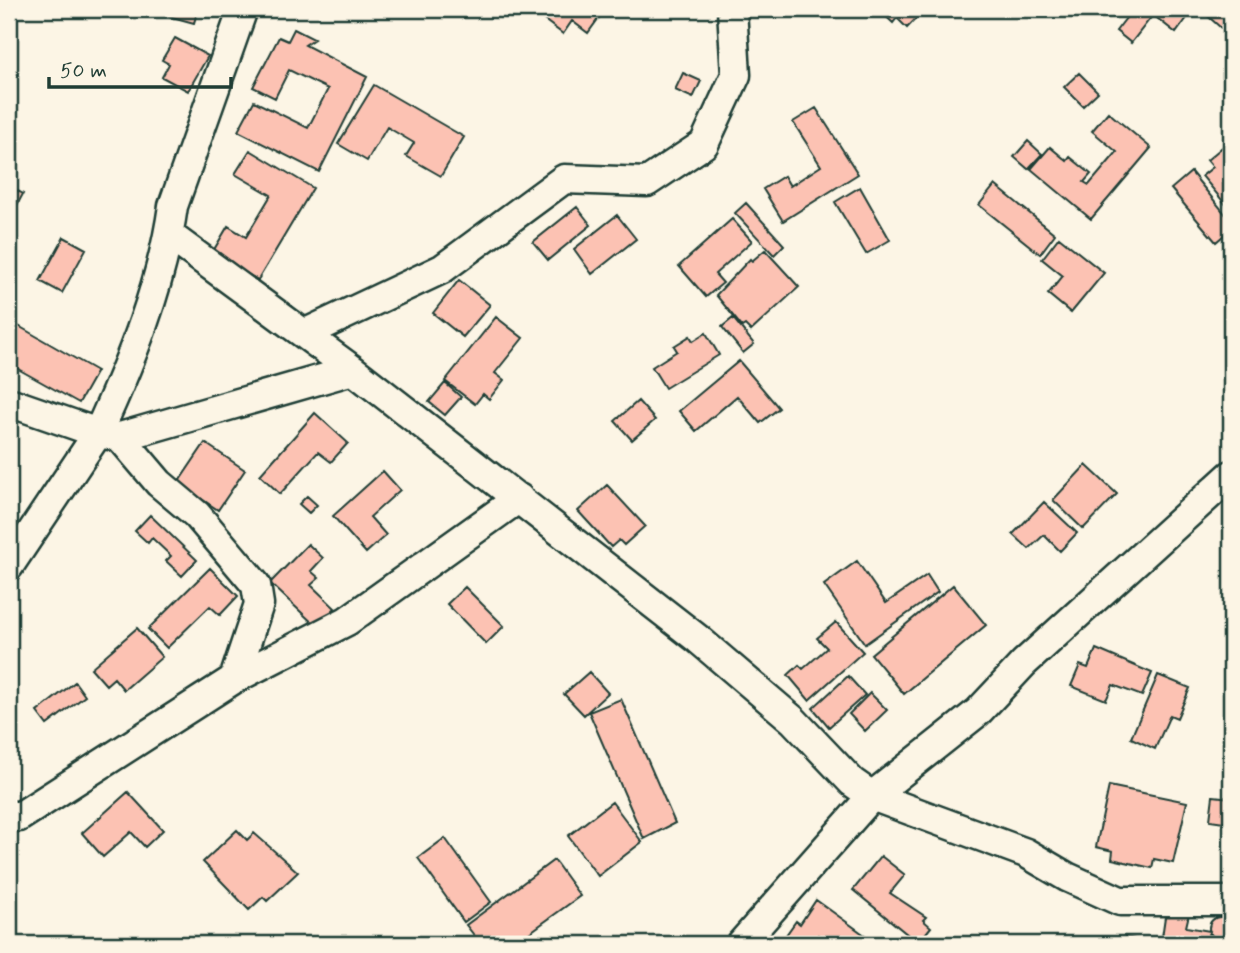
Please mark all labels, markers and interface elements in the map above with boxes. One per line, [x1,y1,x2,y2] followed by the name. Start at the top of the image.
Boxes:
[49,46,231,90] scale bar
[60,57,107,85] text: 50 m

